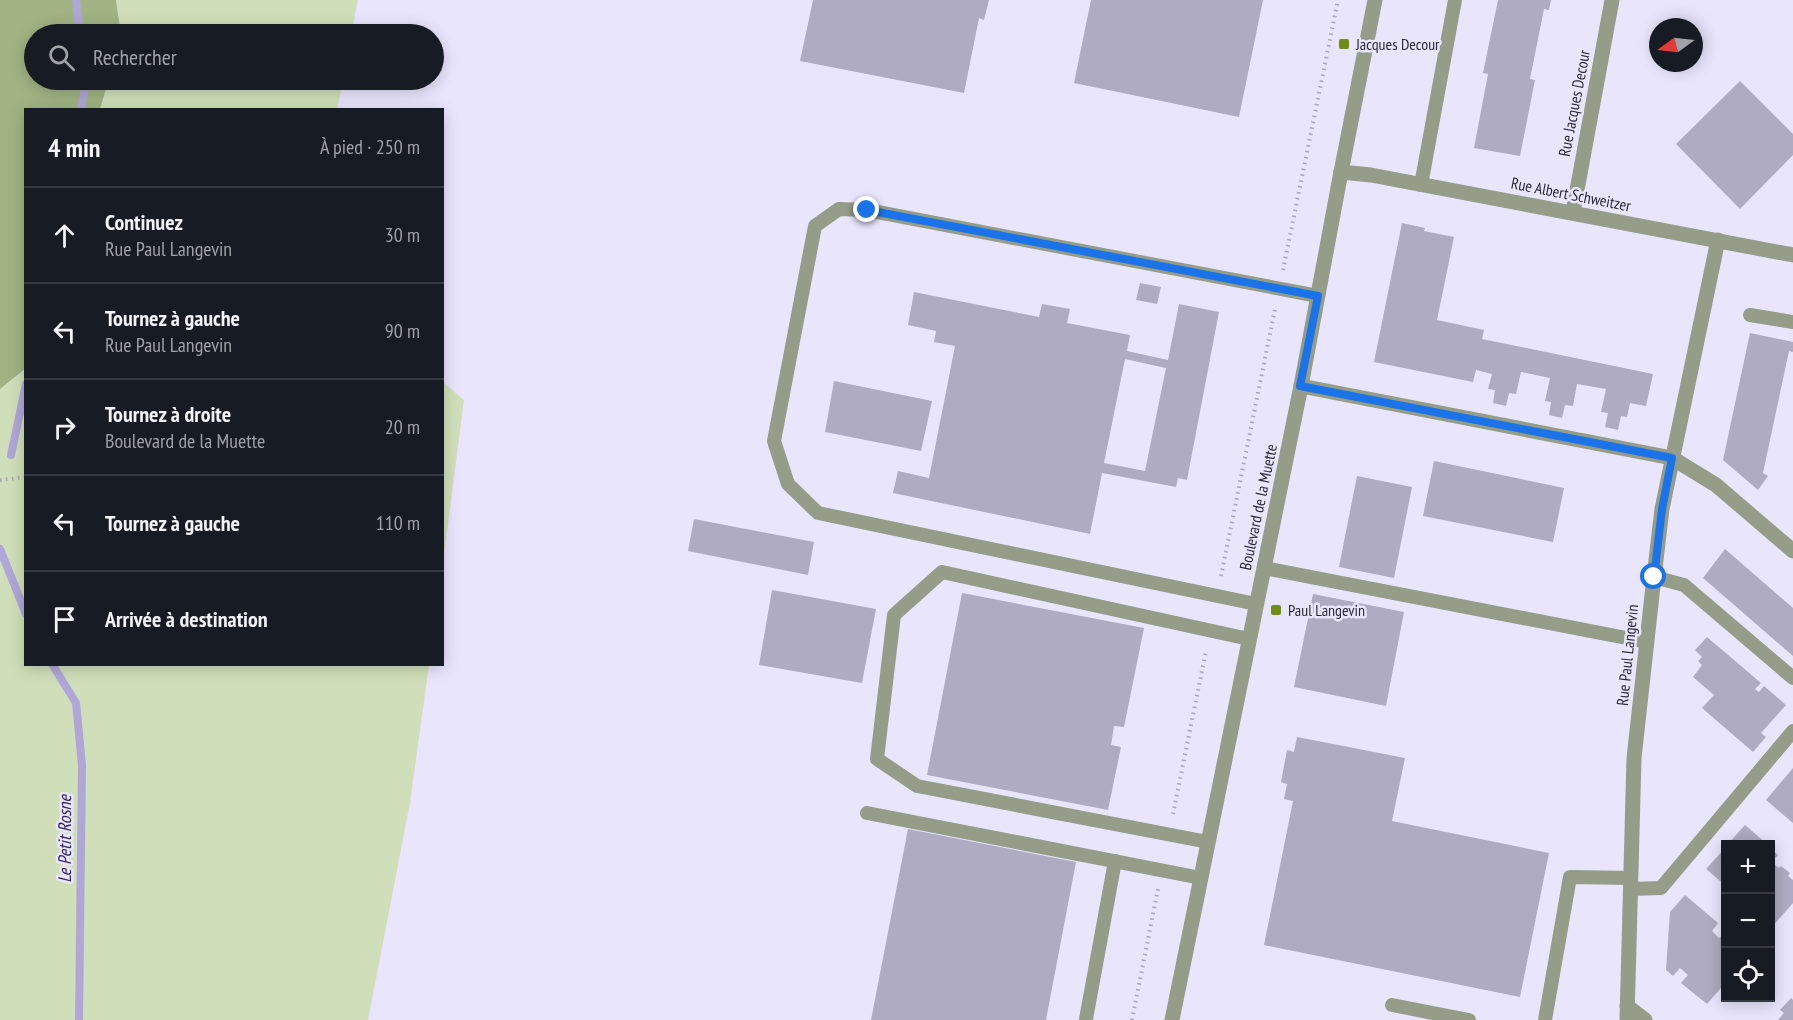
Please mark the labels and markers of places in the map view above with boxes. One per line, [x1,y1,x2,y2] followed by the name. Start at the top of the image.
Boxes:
[1355,34,1440,54] place label: Jacques Decour
[1337,37,1351,51] marker: Jacques Decour
[1288,600,1365,620] place label: Paul Langevin
[1269,603,1283,617] marker: Paul Langevin

